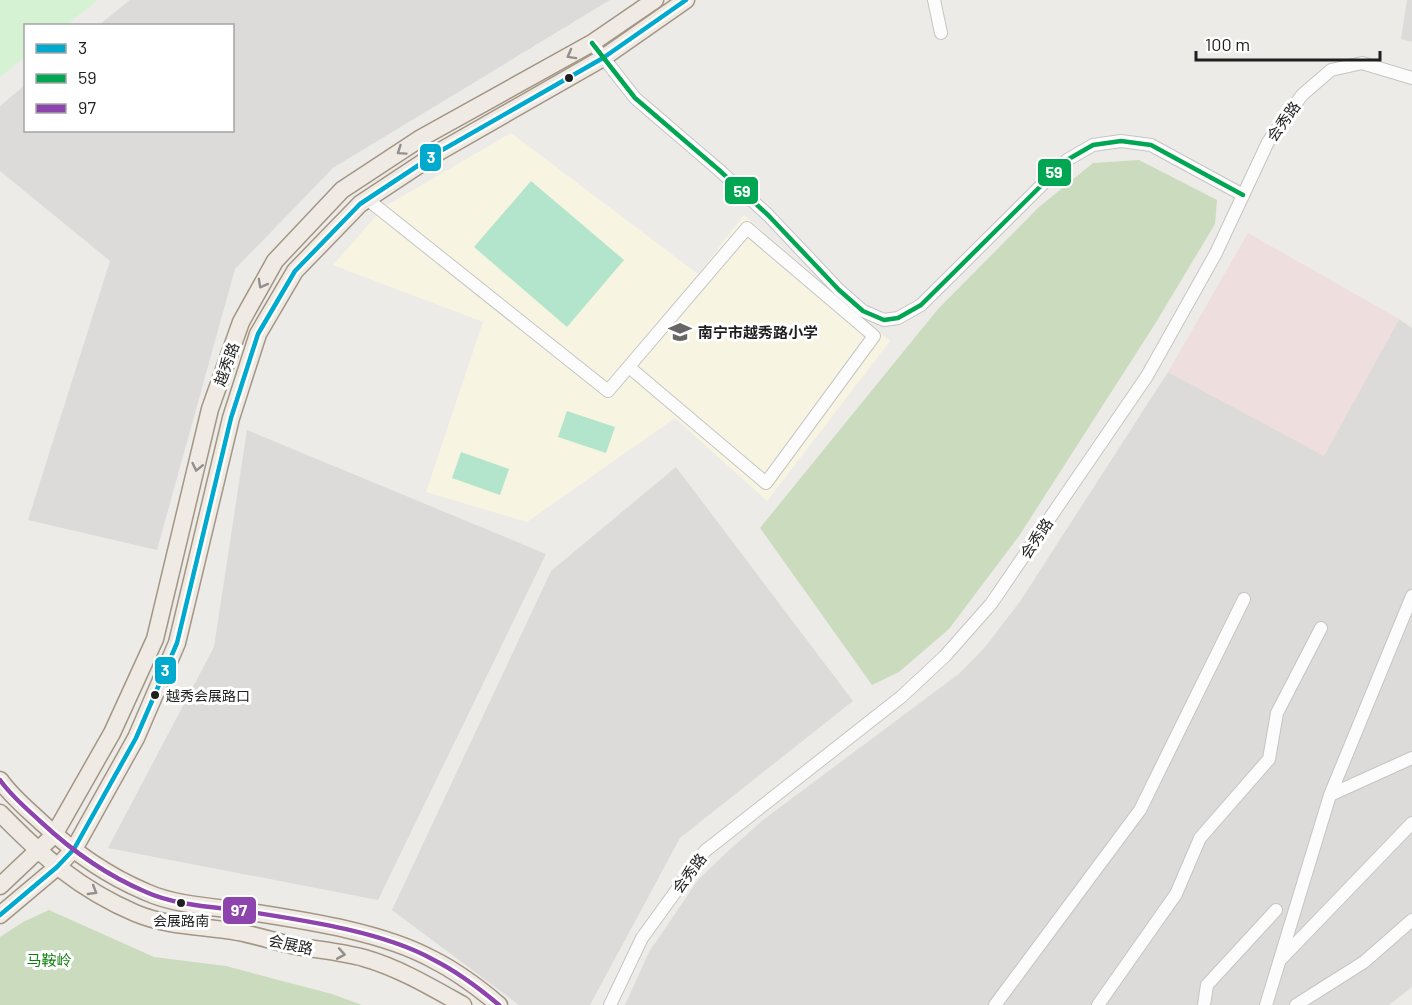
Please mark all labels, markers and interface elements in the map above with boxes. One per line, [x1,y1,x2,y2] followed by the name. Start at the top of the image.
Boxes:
[24,24,234,132] legend
[1196,24,1380,62] scale bar
[1205,33,1250,55] text: 100 m
[78,36,87,58] text: 3
[567,48,577,59] one-way arrow
[78,66,97,88] text: 59
[563,72,575,84] unlabelled marker
[78,96,96,118] text: 97
[1262,98,1304,144] street label: 会秀路
[419,143,442,172] line badge: 3
[397,144,408,155] one-way arrow
[427,147,435,166] text: 3
[1037,158,1072,187] line badge: 59
[1045,162,1063,181] text: 59
[724,176,759,205] line badge: 59
[733,181,751,200] text: 59
[258,278,269,288] one-way arrow
[667,319,693,345] school or university icon: 南宁市越秀路小学
[698,323,818,341] place label: 南宁市越秀路小学
[210,340,242,388] street label: 越秀路
[191,462,204,472] one-way arrow
[1016,514,1056,562] street label: 会秀路
[154,656,177,685] line badge: 3
[161,660,169,679] text: 3
[166,687,250,704] place label: 越秀会展路口
[149,689,161,701] marker: 越秀会展路口
[668,850,710,896] street label: 会秀路
[87,883,97,895] one-way arrow
[222,896,257,925] line badge: 97
[175,897,187,909] marker: 会展路南
[231,900,247,919] text: 97
[153,912,209,929] place label: 会展路南
[267,931,315,957] street label: 会展路
[335,947,345,960] one-way arrow
[26,951,72,969] park label: 马鞍岭

